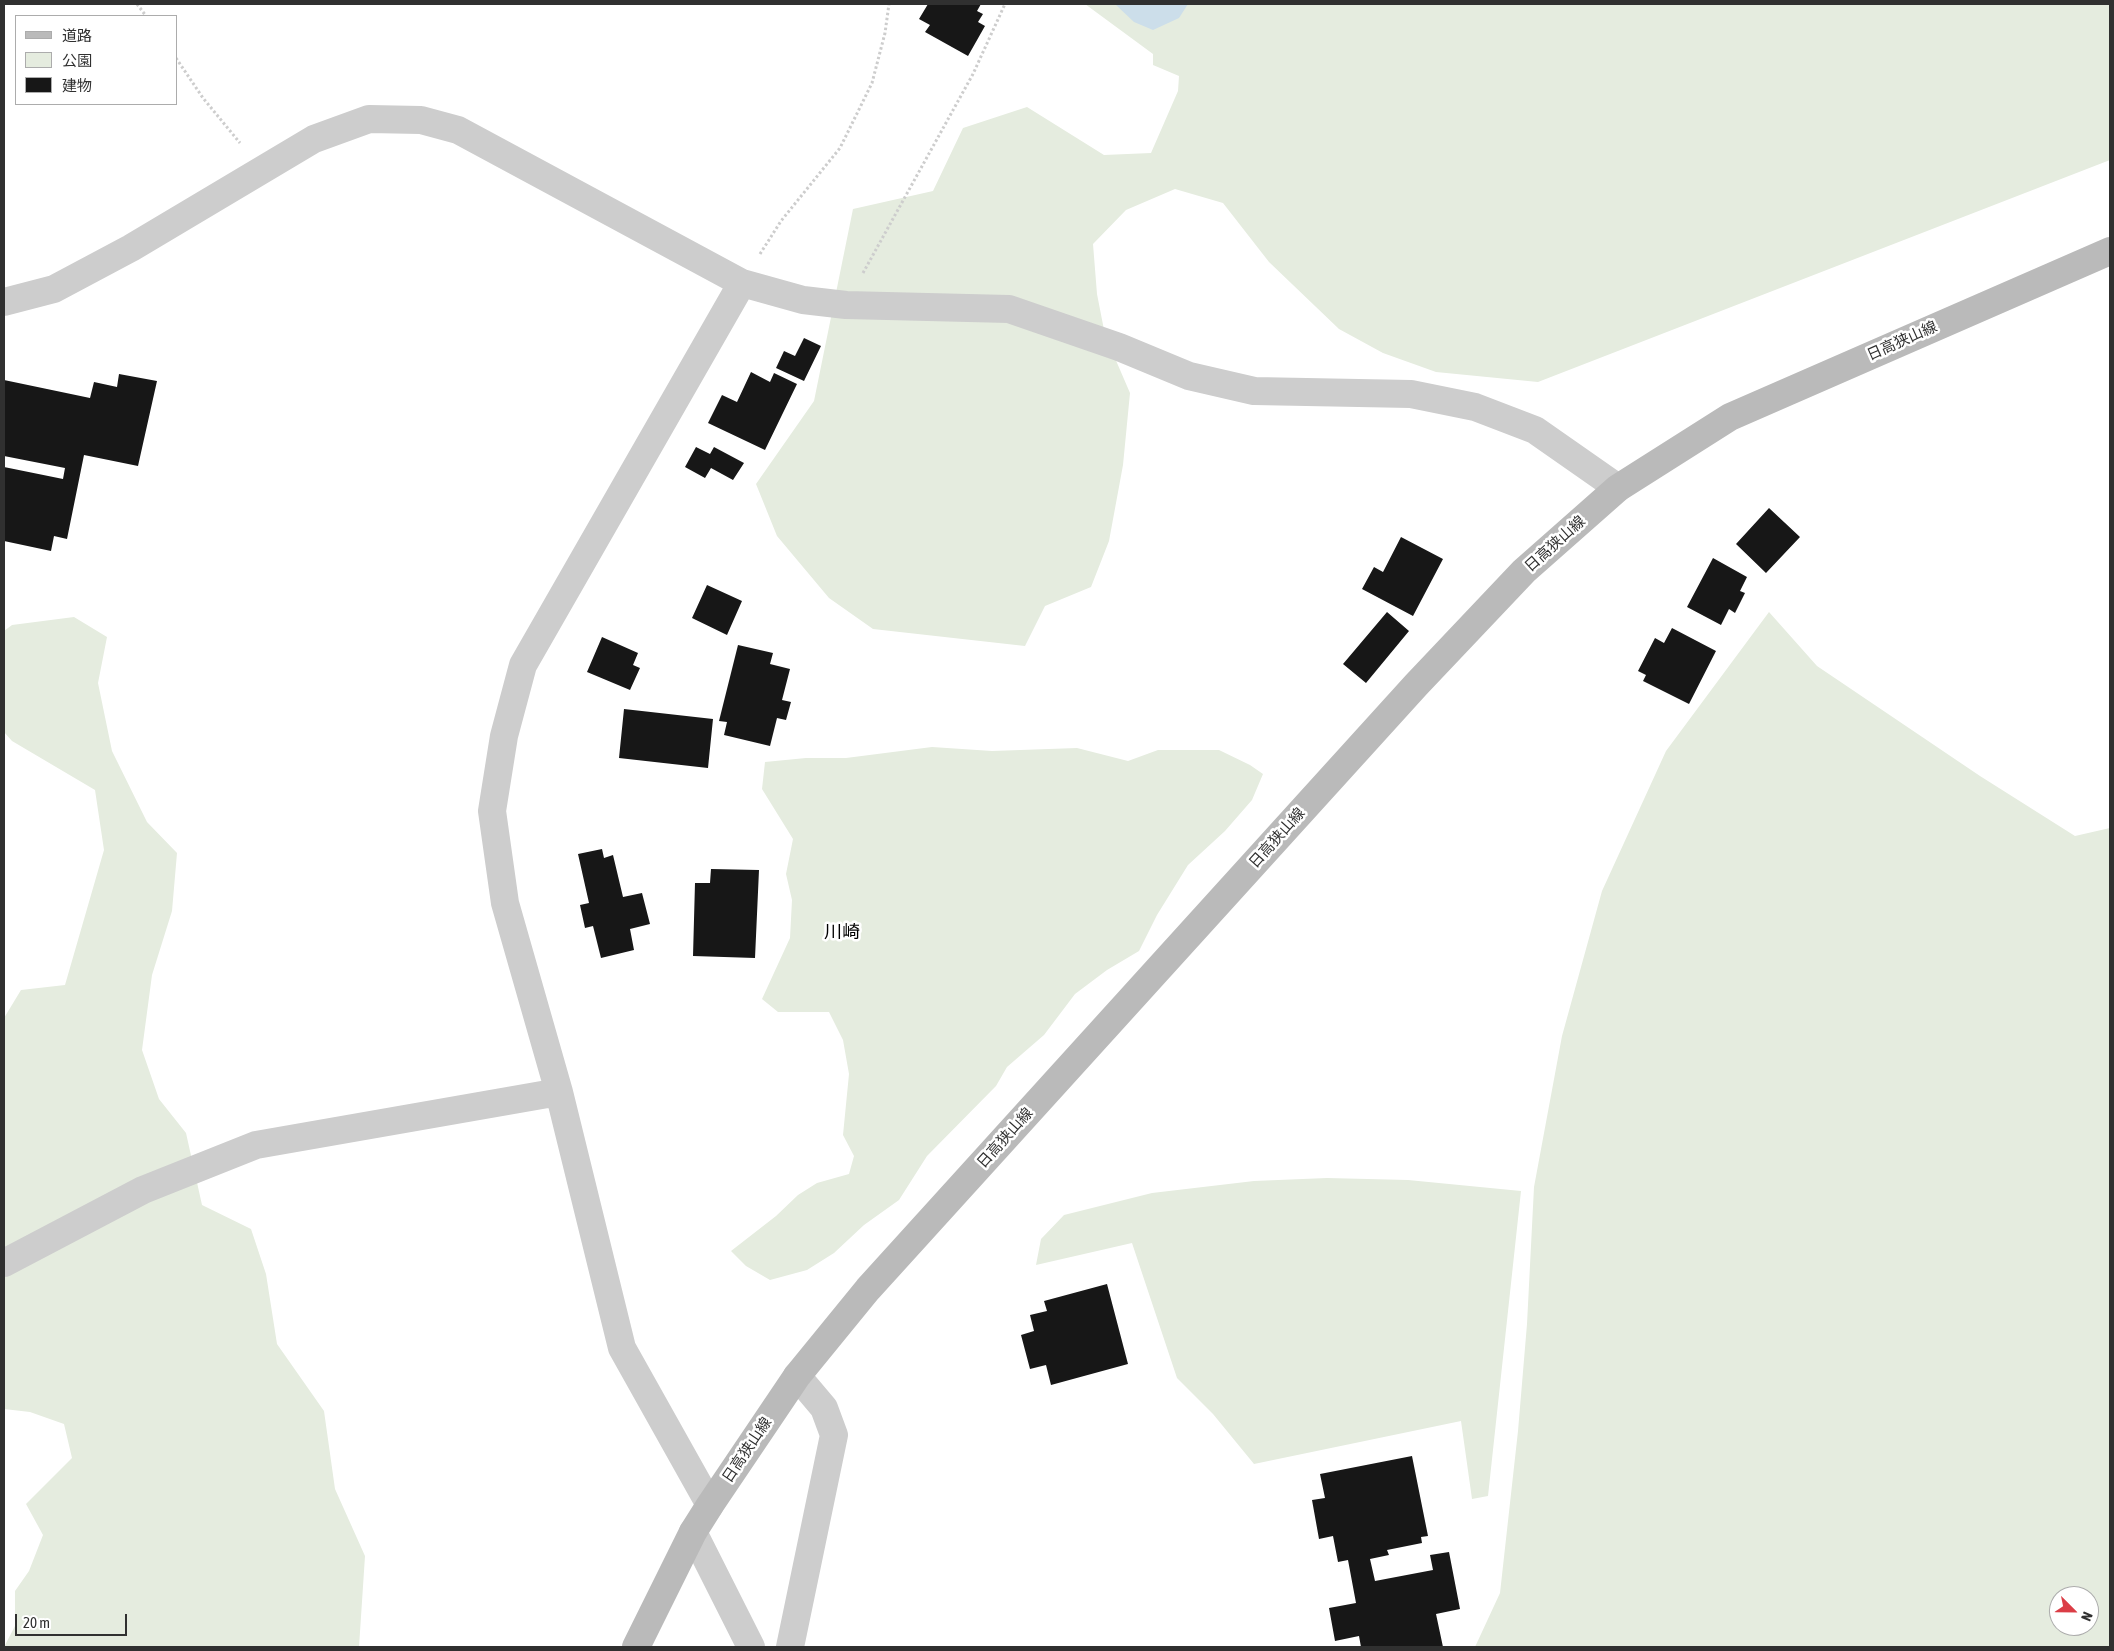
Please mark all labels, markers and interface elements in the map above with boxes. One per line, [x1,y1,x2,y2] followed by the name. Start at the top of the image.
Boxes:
[15,15,178,105] legend
[62,27,92,44] text: 道路
[62,52,92,69] text: 公園
[62,77,92,94] text: 建物
[1864,318,1940,364] street label: 日高狭山線
[1521,512,1589,576] street label: 日高狭山線
[1245,804,1309,872] street label: 日高狭山線
[824,921,860,943] district label: 川崎
[973,1104,1037,1172] street label: 日高狭山線
[719,1414,775,1486] street label: 日高狭山線
[2049,1586,2099,1636] north arrow
[18,1604,130,1636] scale bar
[2078,1610,2096,1623] text: N
[23,1614,50,1631] text: 20 m

